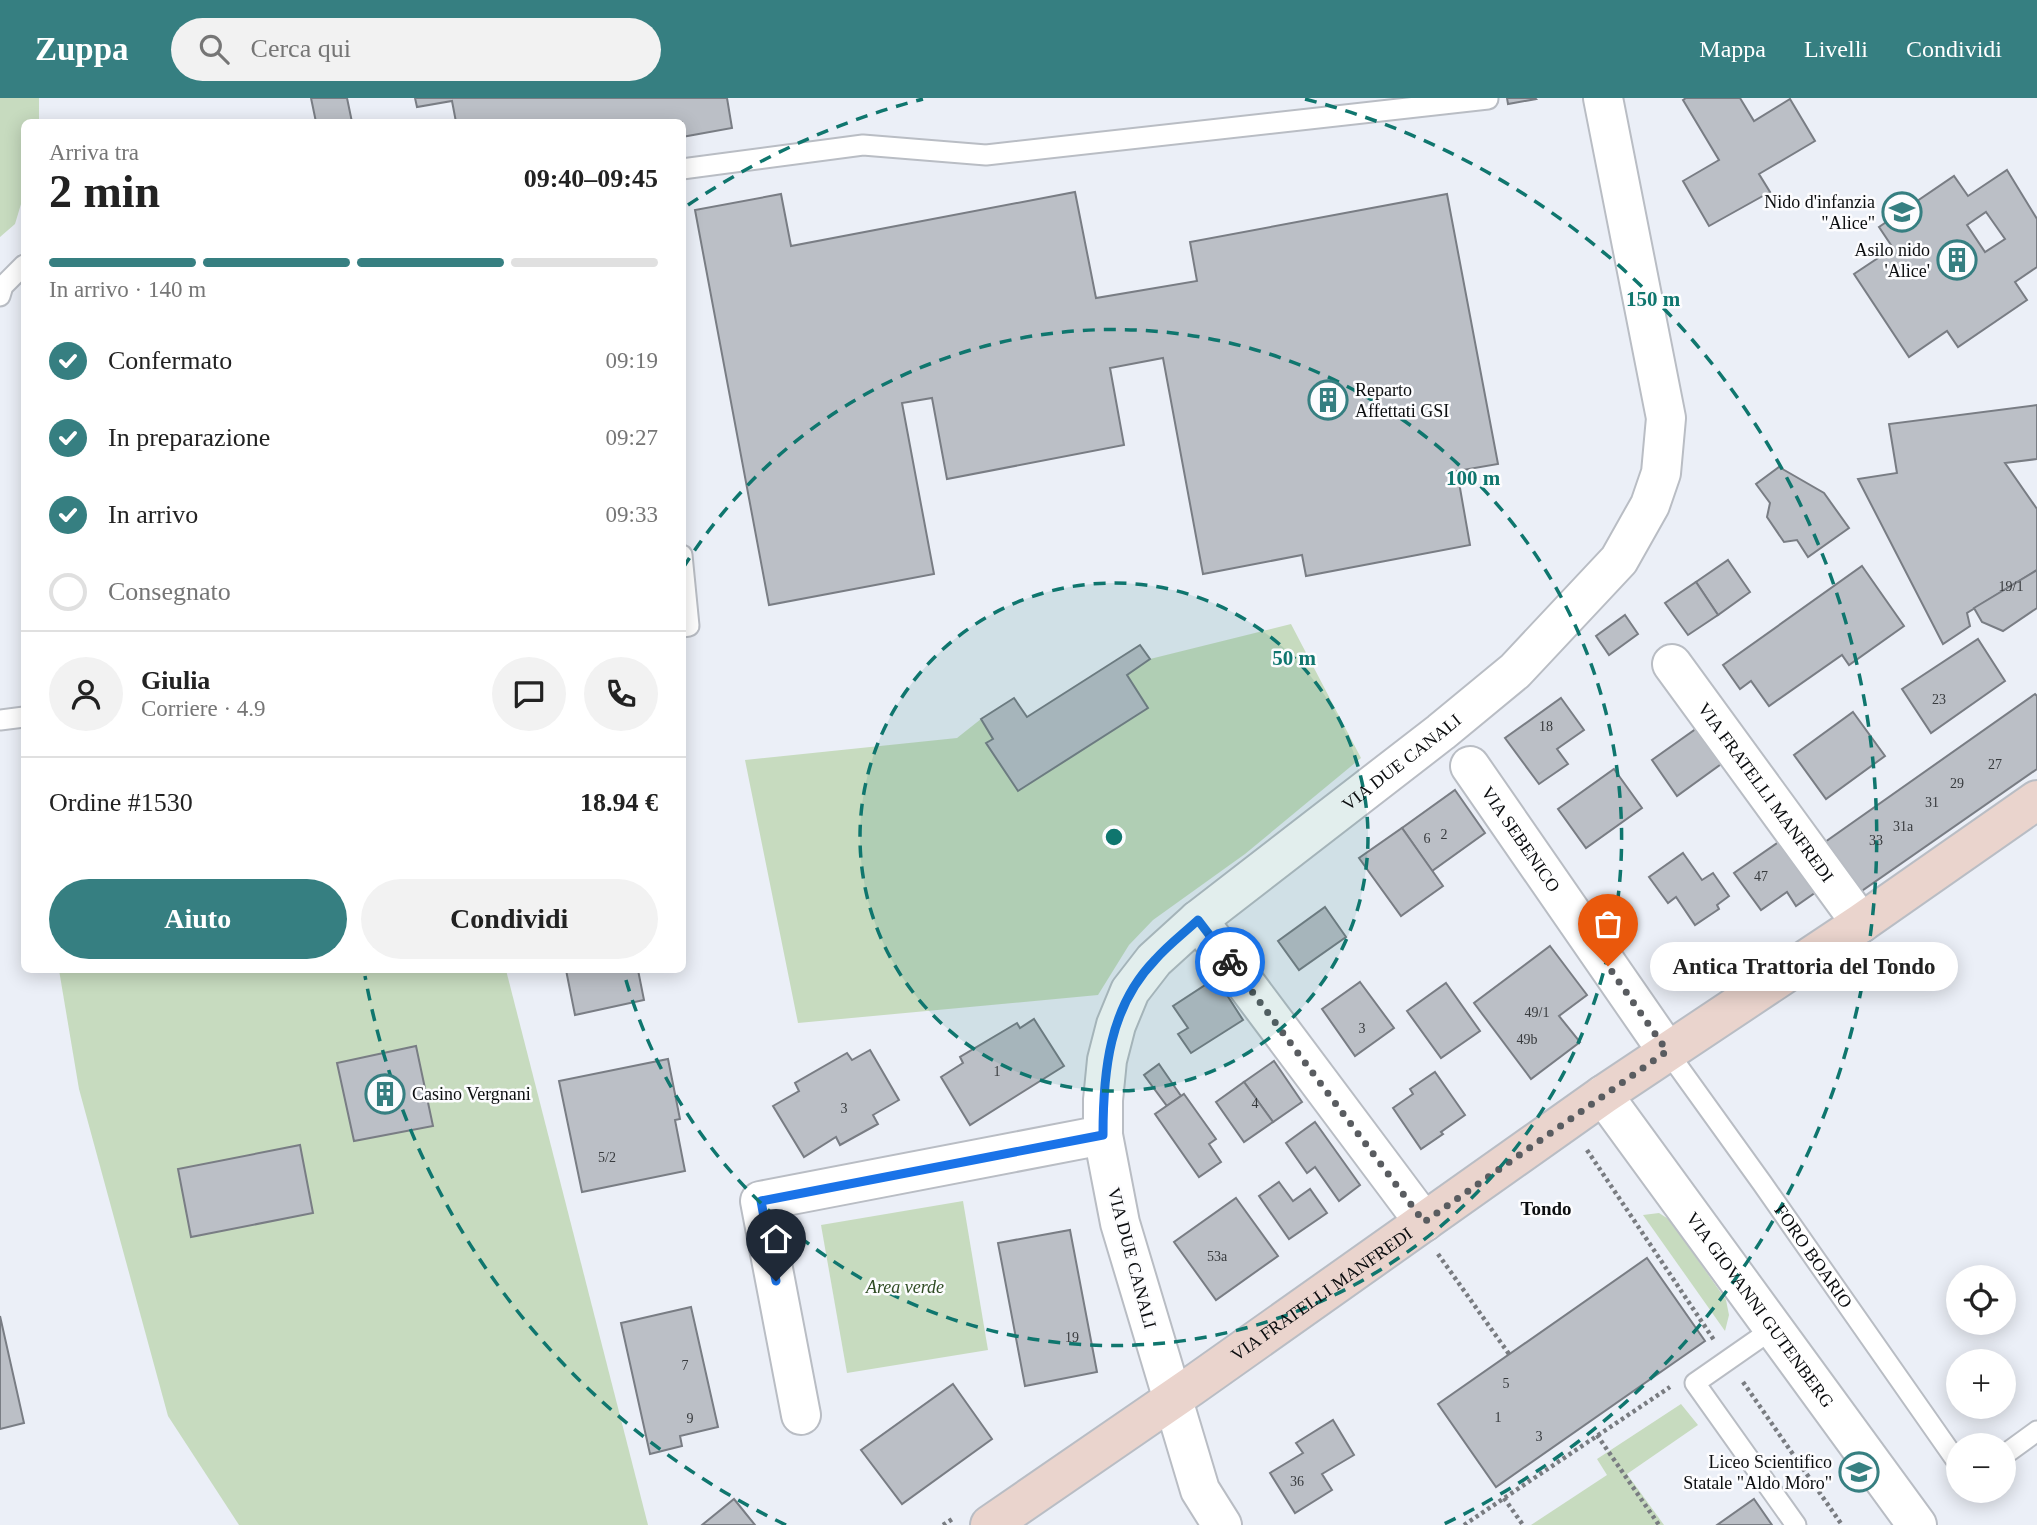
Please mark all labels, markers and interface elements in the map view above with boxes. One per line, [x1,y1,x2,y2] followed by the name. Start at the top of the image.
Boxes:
[171,18,661,81] search box
[195,30,233,68] icon: search
[35,31,129,67] text: Zuppa
[251,34,351,63] text: Cerca qui
[1699,36,1766,62] text: Mappa
[1804,36,1868,62] text: Livelli
[1906,36,2002,62] text: Condividi
[49,140,139,165] text: Arriva tra
[524,164,658,193] text: 09:40–09:45
[49,166,160,217] text: 2 min
[1881,191,1923,233] school or university icon: Nido d'infanzia "Alice"
[1764,192,1875,233] place label: Nido d'infanzia "Alice"
[1936,239,1978,281] building icon: Asilo nido 'Alice'
[1854,240,1930,281] place label: Asilo nido 'Alice'
[49,277,206,302] text: In arrivo · 140 m
[1626,287,1681,311] text: 150 m
[49,342,87,380] icon: check
[108,346,232,375] text: Confermato
[606,348,658,373] text: 09:19
[1307,379,1349,421] building icon: Reparto Affettati GSI
[1355,380,1449,421] place label: Reparto Affettati GSI
[49,419,87,457] icon: check
[108,423,270,452] text: In preparazione
[606,425,658,450] text: 09:27
[1446,466,1501,490] text: 100 m
[49,496,87,534] icon: check
[108,500,198,529] text: In arrivo
[606,502,658,527] text: 09:33
[108,577,231,606] text: Consegnato
[1999,579,2023,594] house number: 19/1
[1272,646,1316,670] text: 50 m
[49,657,123,731] button: person
[492,657,566,731] button: chat
[584,657,658,731] button: phone
[141,666,210,695] text: Giulia
[1932,692,1946,707] house number: 23
[141,696,266,721] text: Corriere · 4.9
[1694,699,1838,886] street label: VIA FRATELLI MANFREDI
[1338,710,1465,815] street label: VIA DUE CANALI
[1539,719,1553,734] house number: 18
[1988,757,2002,772] house number: 27
[1950,776,1964,791] house number: 29
[1477,783,1564,896] street label: VIA SEBENICO
[49,788,193,817] text: Ordine #1530
[580,788,658,817] text: 18.94 €
[1925,795,1939,810] house number: 31
[1893,819,1914,834] house number: 31a
[1102,825,1126,849] centre of rings
[1441,827,1448,842] house number: 2
[1424,831,1431,846] house number: 6
[1869,833,1883,848] house number: 33
[1754,869,1768,884] house number: 47
[49,879,347,959] button: Aiuto
[361,879,658,959] button: Condividi
[1578,894,1638,966] pin
[1589,905,1627,943] icon: bag
[1195,927,1265,997] courier
[1650,942,1958,990] callout: Antica Trattoria del Tondo
[1211,943,1249,981] icon: bike
[1672,954,1936,979] text: Antica Trattoria del Tondo
[1525,1005,1549,1020] house number: 49/1
[1359,1021,1366,1036] house number: 3
[1517,1032,1538,1047] house number: 49b
[994,1064,1001,1079] house number: 1
[364,1073,406,1115] building icon: Casino Vergnani
[412,1084,531,1104] place label: Casino Vergnani
[1252,1096,1259,1111] house number: 4
[841,1101,848,1116] house number: 3
[598,1150,616,1165] house number: 5/2
[1104,1185,1160,1331] street label: VIA DUE CANALI
[1520,1198,1572,1219] district label: Tondo
[1770,1201,1856,1312] street label: FORO BOARIO
[1682,1208,1838,1411] street label: VIA GIOVANNI GUTENBERG
[746,1209,806,1281] pin
[757,1220,795,1258] icon: home
[1227,1223,1416,1365] street label: VIA FRATELLI MANFREDI
[1207,1249,1228,1264] house number: 53a
[1946,1265,2016,1503] map controls
[1946,1265,2016,1335] button: locate
[865,1277,944,1297] park label: Area verde
[1065,1330,1079,1345] house number: 19
[1946,1349,2016,1419] button: +
[682,1358,689,1373] house number: 7
[1503,1376,1510,1391] house number: 5
[1495,1410,1502,1425] house number: 1
[687,1411,694,1426] house number: 9
[1536,1429,1543,1444] house number: 3
[1946,1433,2016,1503] button: −
[1838,1451,1880,1493] school or university icon: Liceo Scientifico Statale "Aldo Moro"
[1683,1452,1832,1493] place label: Liceo Scientifico Statale "Aldo Moro"
[1290,1474,1304,1489] house number: 36

